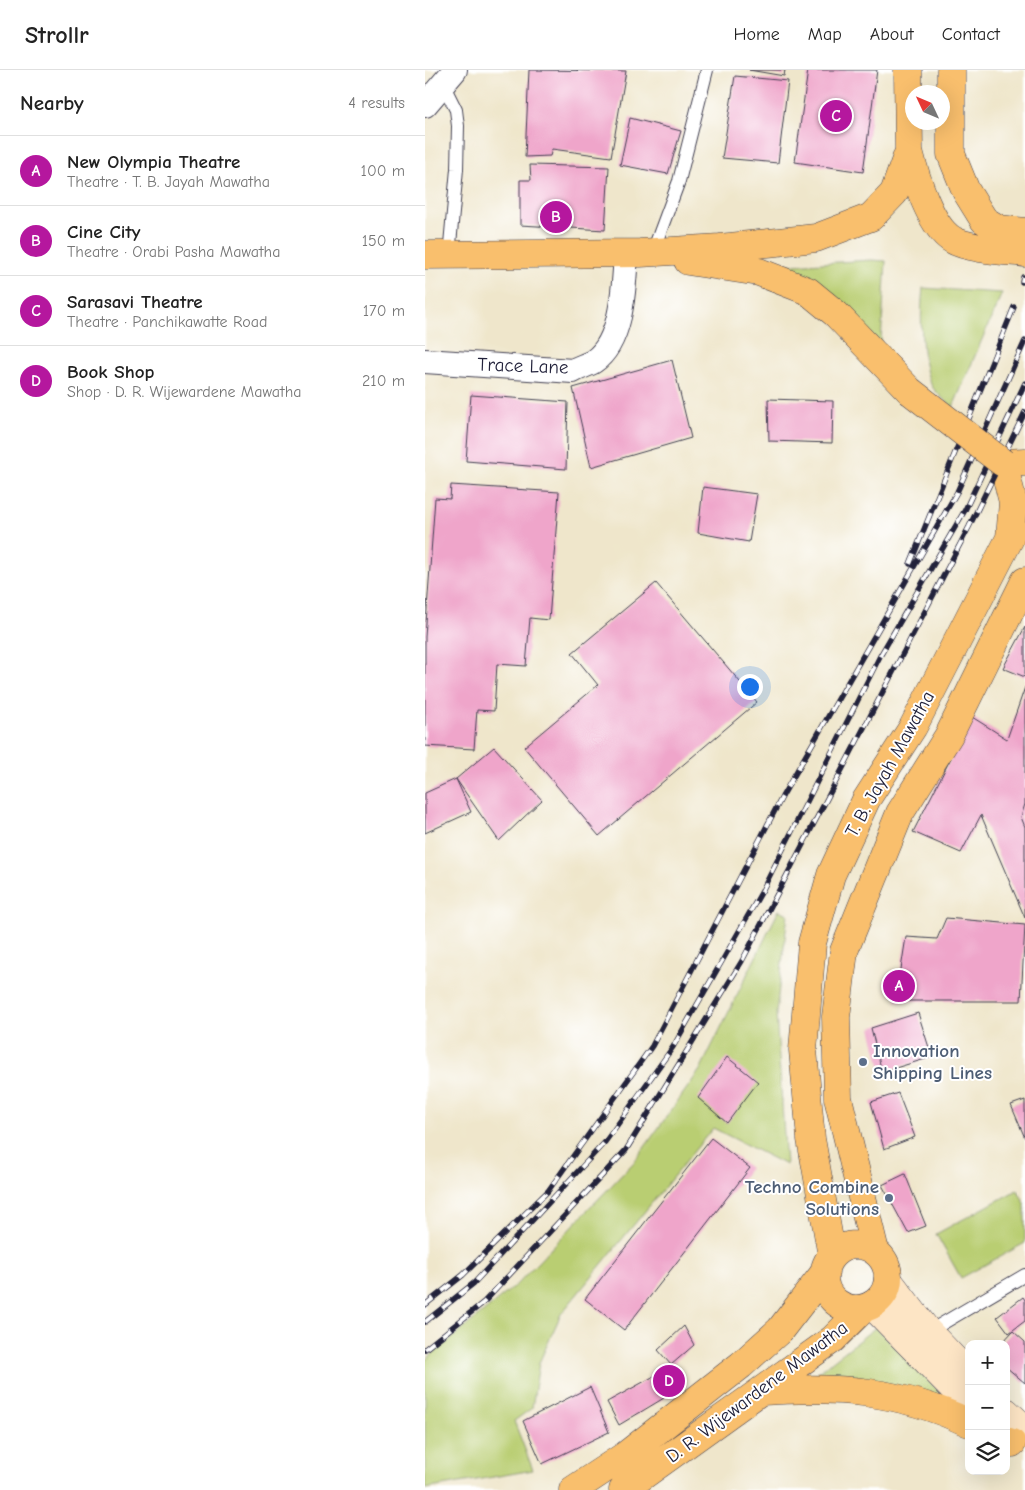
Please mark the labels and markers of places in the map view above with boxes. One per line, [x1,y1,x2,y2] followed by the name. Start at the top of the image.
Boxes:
[820,97,852,135] pin: C
[540,198,572,236] pin: B
[883,967,915,1005] pin: A
[873,1040,992,1084] place label: Innovation Shipping Lines
[857,1056,869,1068] marker: Innovation Shipping Lines
[745,1176,879,1220] place label: Techno Combine Solutions
[883,1192,895,1204] marker: Techno Combine Solutions
[653,1362,685,1400] pin: D

